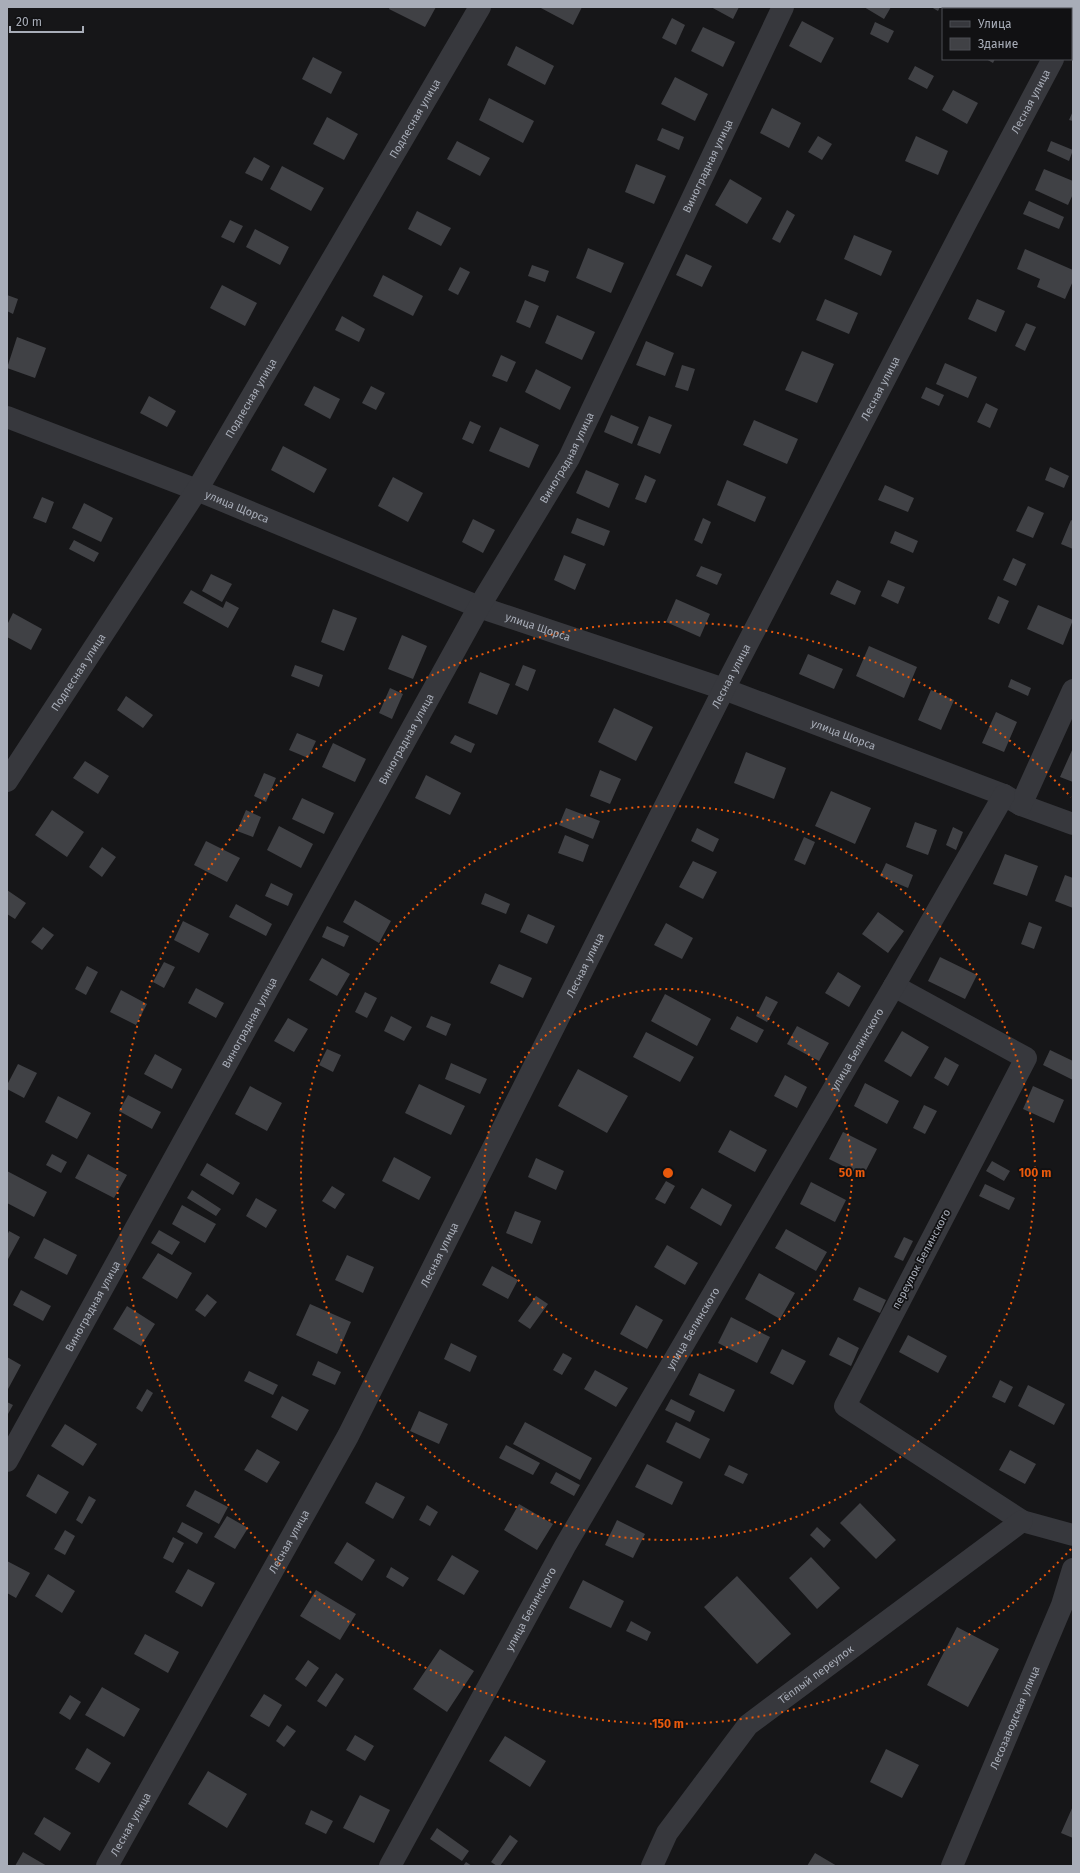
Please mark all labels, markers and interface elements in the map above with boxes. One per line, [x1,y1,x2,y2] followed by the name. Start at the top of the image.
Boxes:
[10,8,83,34] scale bar
[942,8,1072,60] legend
[16,15,42,29] text: 20 m
[978,17,1012,31] text: Улица
[978,37,1018,51] text: Здание
[1009,67,1053,136] street label: Лесная улица
[387,77,443,161] street label: Подлесная улица
[680,117,736,215] street label: Виноградная улица
[859,354,903,423] street label: Лесная улица
[223,356,280,440] street label: Подлесная улица
[537,410,597,506] street label: Виноградная улица
[203,488,271,526] street label: улица Щорса
[504,610,572,644] street label: улица Щорса
[49,631,108,714] street label: Подлесная улица
[709,642,753,711] street label: Лесная улица
[376,692,437,787] street label: Виноградная улица
[809,717,877,753] street label: улица Щорса
[564,931,607,1000] street label: Лесная улица
[219,975,280,1070] street label: Виноградная улица
[828,1006,887,1093] street label: улица Белинского
[661,1166,675,1180] centre of rings
[839,1166,865,1180] text: 50 m
[1019,1166,1051,1180] text: 100 m
[890,1207,953,1312] street label: переулок Белинского
[418,1220,461,1289] street label: Лесная улица
[63,1259,123,1354] street label: Виноградная улица
[664,1285,723,1372] street label: улица Белинского
[266,1508,312,1576] street label: Лесная улица
[503,1565,559,1653] street label: улица Белинского
[776,1642,857,1707] street label: Тёплый переулок
[987,1664,1043,1771] street label: Лесозаводская улица
[652,1717,684,1731] text: 150 m
[108,1790,154,1858] street label: Лесная улица

